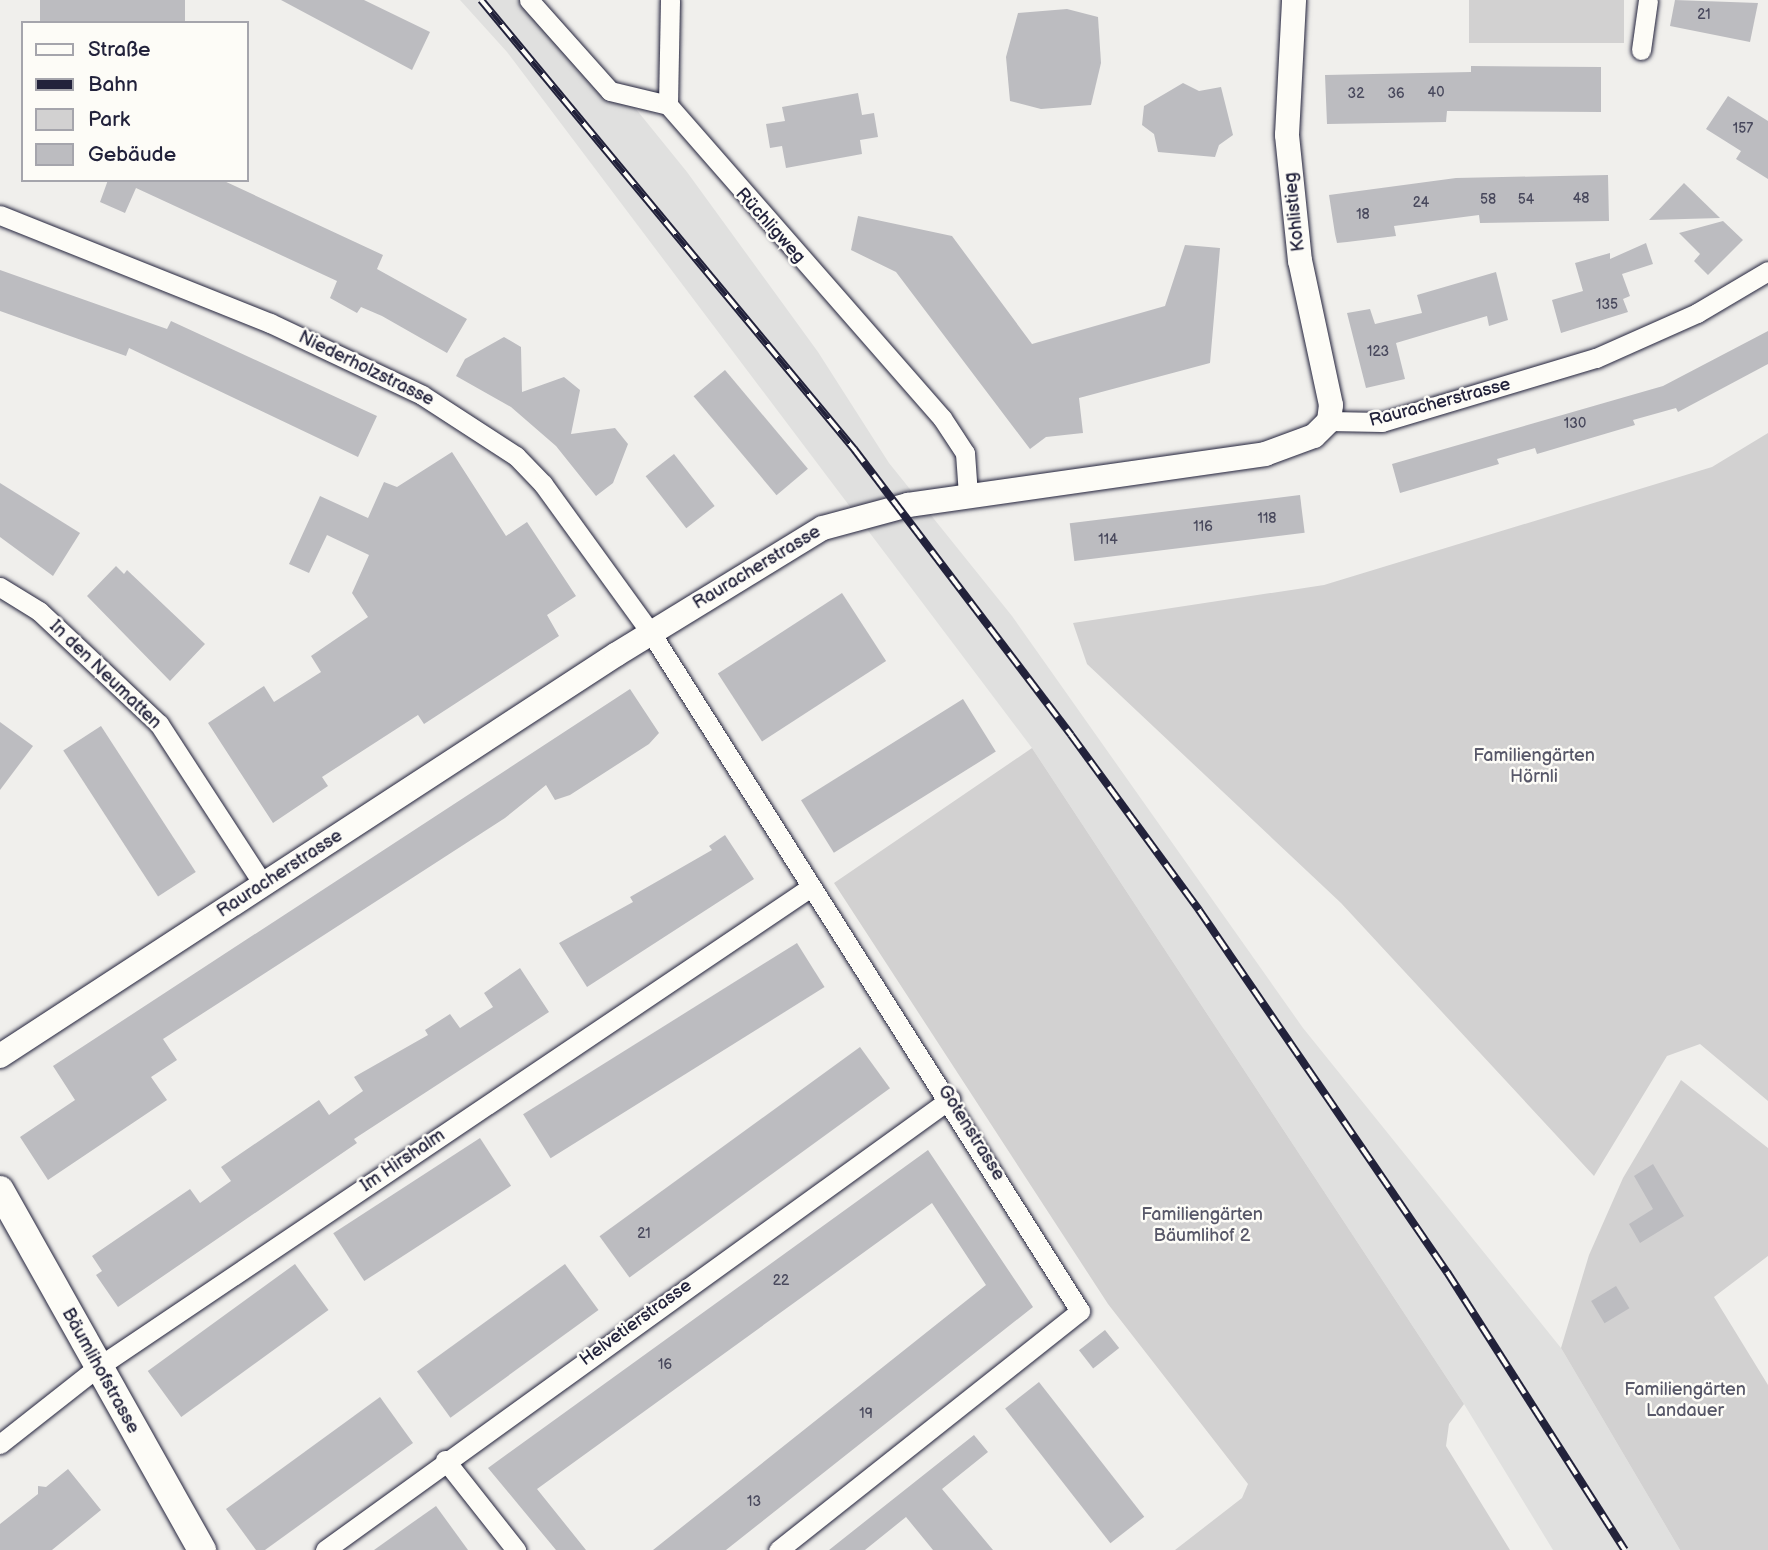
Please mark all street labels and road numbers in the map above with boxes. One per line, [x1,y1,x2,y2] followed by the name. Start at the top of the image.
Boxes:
[1280,171,1310,253] street label: Kohlistieg
[730,184,810,268] street label: Rüchligweg
[295,327,437,411] street label: Niederholzstrasse
[1367,374,1513,432] street label: Rauracherstrasse
[689,521,825,615] street label: Rauracherstrasse
[45,616,165,734] street label: In den Neumatten
[213,825,347,923] street label: Rauracherstrasse
[933,1081,1009,1185] street label: Gotenstrasse
[357,1125,449,1197] street label: Im Hirshalm
[576,1275,696,1371] street label: Helvetierstrasse
[57,1304,143,1438] street label: Bäumlihofstrasse

